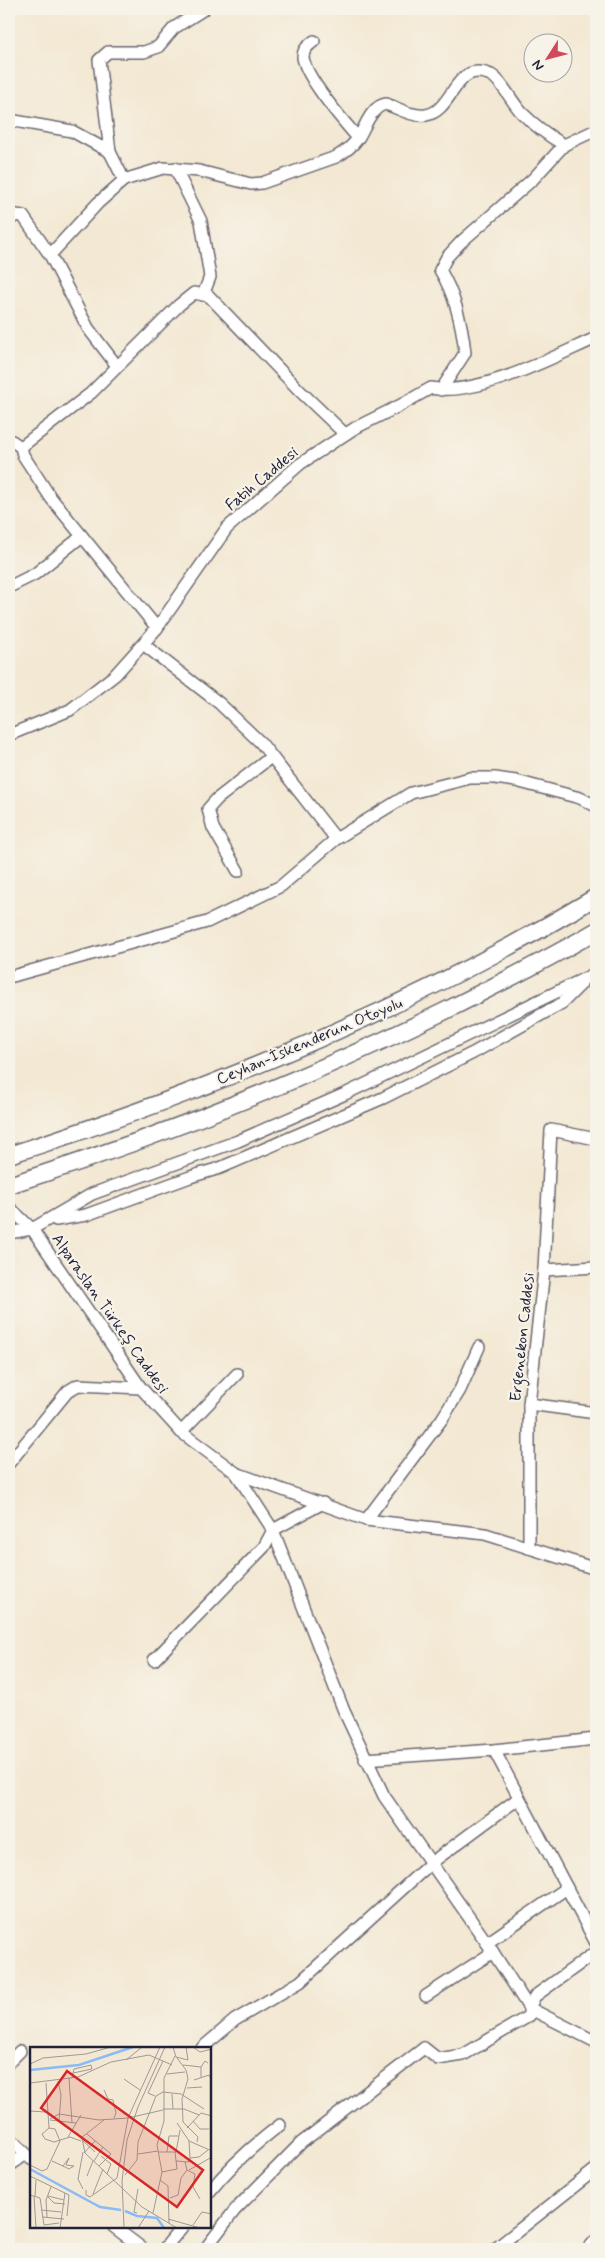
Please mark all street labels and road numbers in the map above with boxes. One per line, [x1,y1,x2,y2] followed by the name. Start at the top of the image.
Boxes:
[221,442,303,516] street label: Fatih Caddesi
[213,993,406,1090] street label: Ceyhan-İskenderun Otoyolu
[46,1230,173,1398] street label: Alparaslan Türkeş Caddesi
[505,1271,541,1403] street label: Ergenekon Caddesi

